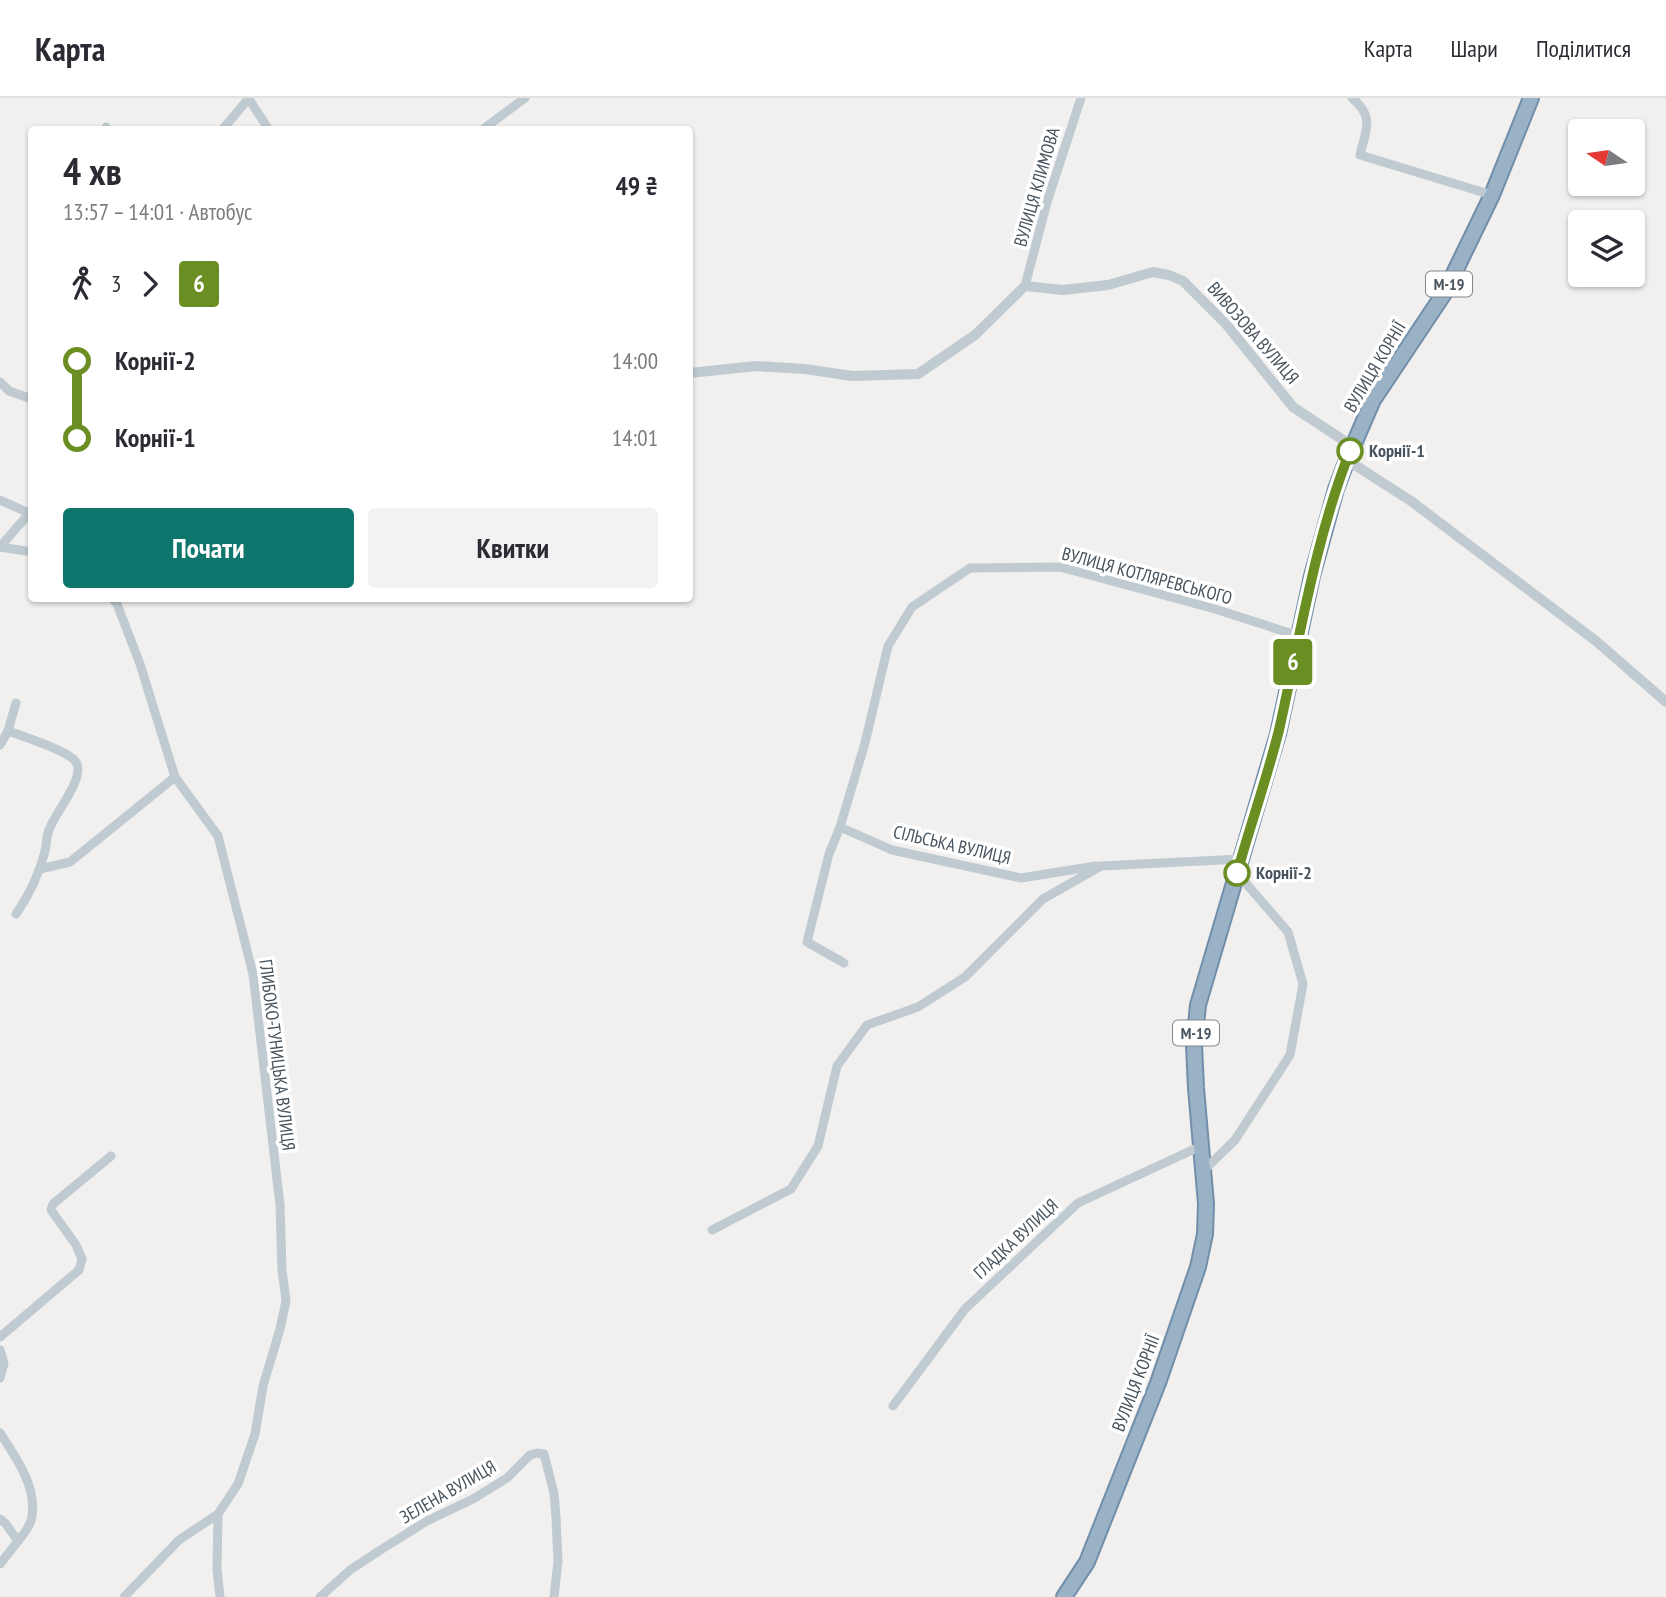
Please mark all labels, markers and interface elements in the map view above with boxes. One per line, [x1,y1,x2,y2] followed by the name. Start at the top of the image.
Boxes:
[35,27,105,70] text: Карта
[1364,33,1413,64] text: Карта
[1451,33,1498,64] text: Шари
[1536,33,1631,64] text: Поділитися
[1568,119,1645,196] north arrow
[1568,119,1645,287] map controls
[1008,124,1065,249] street label: ВУЛИЦЯ КЛИМОВА
[63,146,122,195] text: 4 хв
[615,169,658,202] text: 49 ₴
[63,197,252,226] text: 13:57 – 14:01 · Автобус
[1568,210,1645,287] button: layers
[63,265,101,303] icon: walk
[131,265,169,303] icon: forward
[193,268,205,299] text: 6
[111,269,121,298] text: 3
[1426,272,1472,296] road number: М-19
[1203,277,1304,389] street label: ВИВОЗОВА ВУЛИЦЯ
[1338,317,1411,416] street label: ВУЛИЦЯ КОРНІЇ
[115,344,196,377] text: Корнії-2
[612,346,658,375] text: 14:00
[115,421,196,454] text: Корнії-1
[612,423,658,452] text: 14:01
[1337,438,1363,464] marker: Корнії-1
[1369,439,1425,462] place label: Корнії-1
[63,508,354,588] button: Почати
[368,508,658,588] button: Квитки
[1059,542,1235,609] street label: ВУЛИЦЯ КОТЛЯРЕВСЬКОГО
[1270,639,1316,685] line badge: 6
[1287,646,1299,677] text: 6
[891,820,1013,869] street label: СІЛЬСЬКА ВУЛИЦЯ
[1224,860,1250,886] marker: Корнії-2
[1256,861,1312,884] place label: Корнії-2
[254,958,301,1152] street label: ГЛИБОКО-ТУНИЦЬКА ВУЛИЦЯ
[1173,1021,1219,1046] road number: М-19
[969,1194,1063,1284] street label: ГЛАДКА ВУЛИЦЯ
[1107,1331,1165,1435] street label: ВУЛИЦЯ КОРНІЇ
[396,1455,500,1528] street label: ЗЕЛЕНА ВУЛИЦЯ

